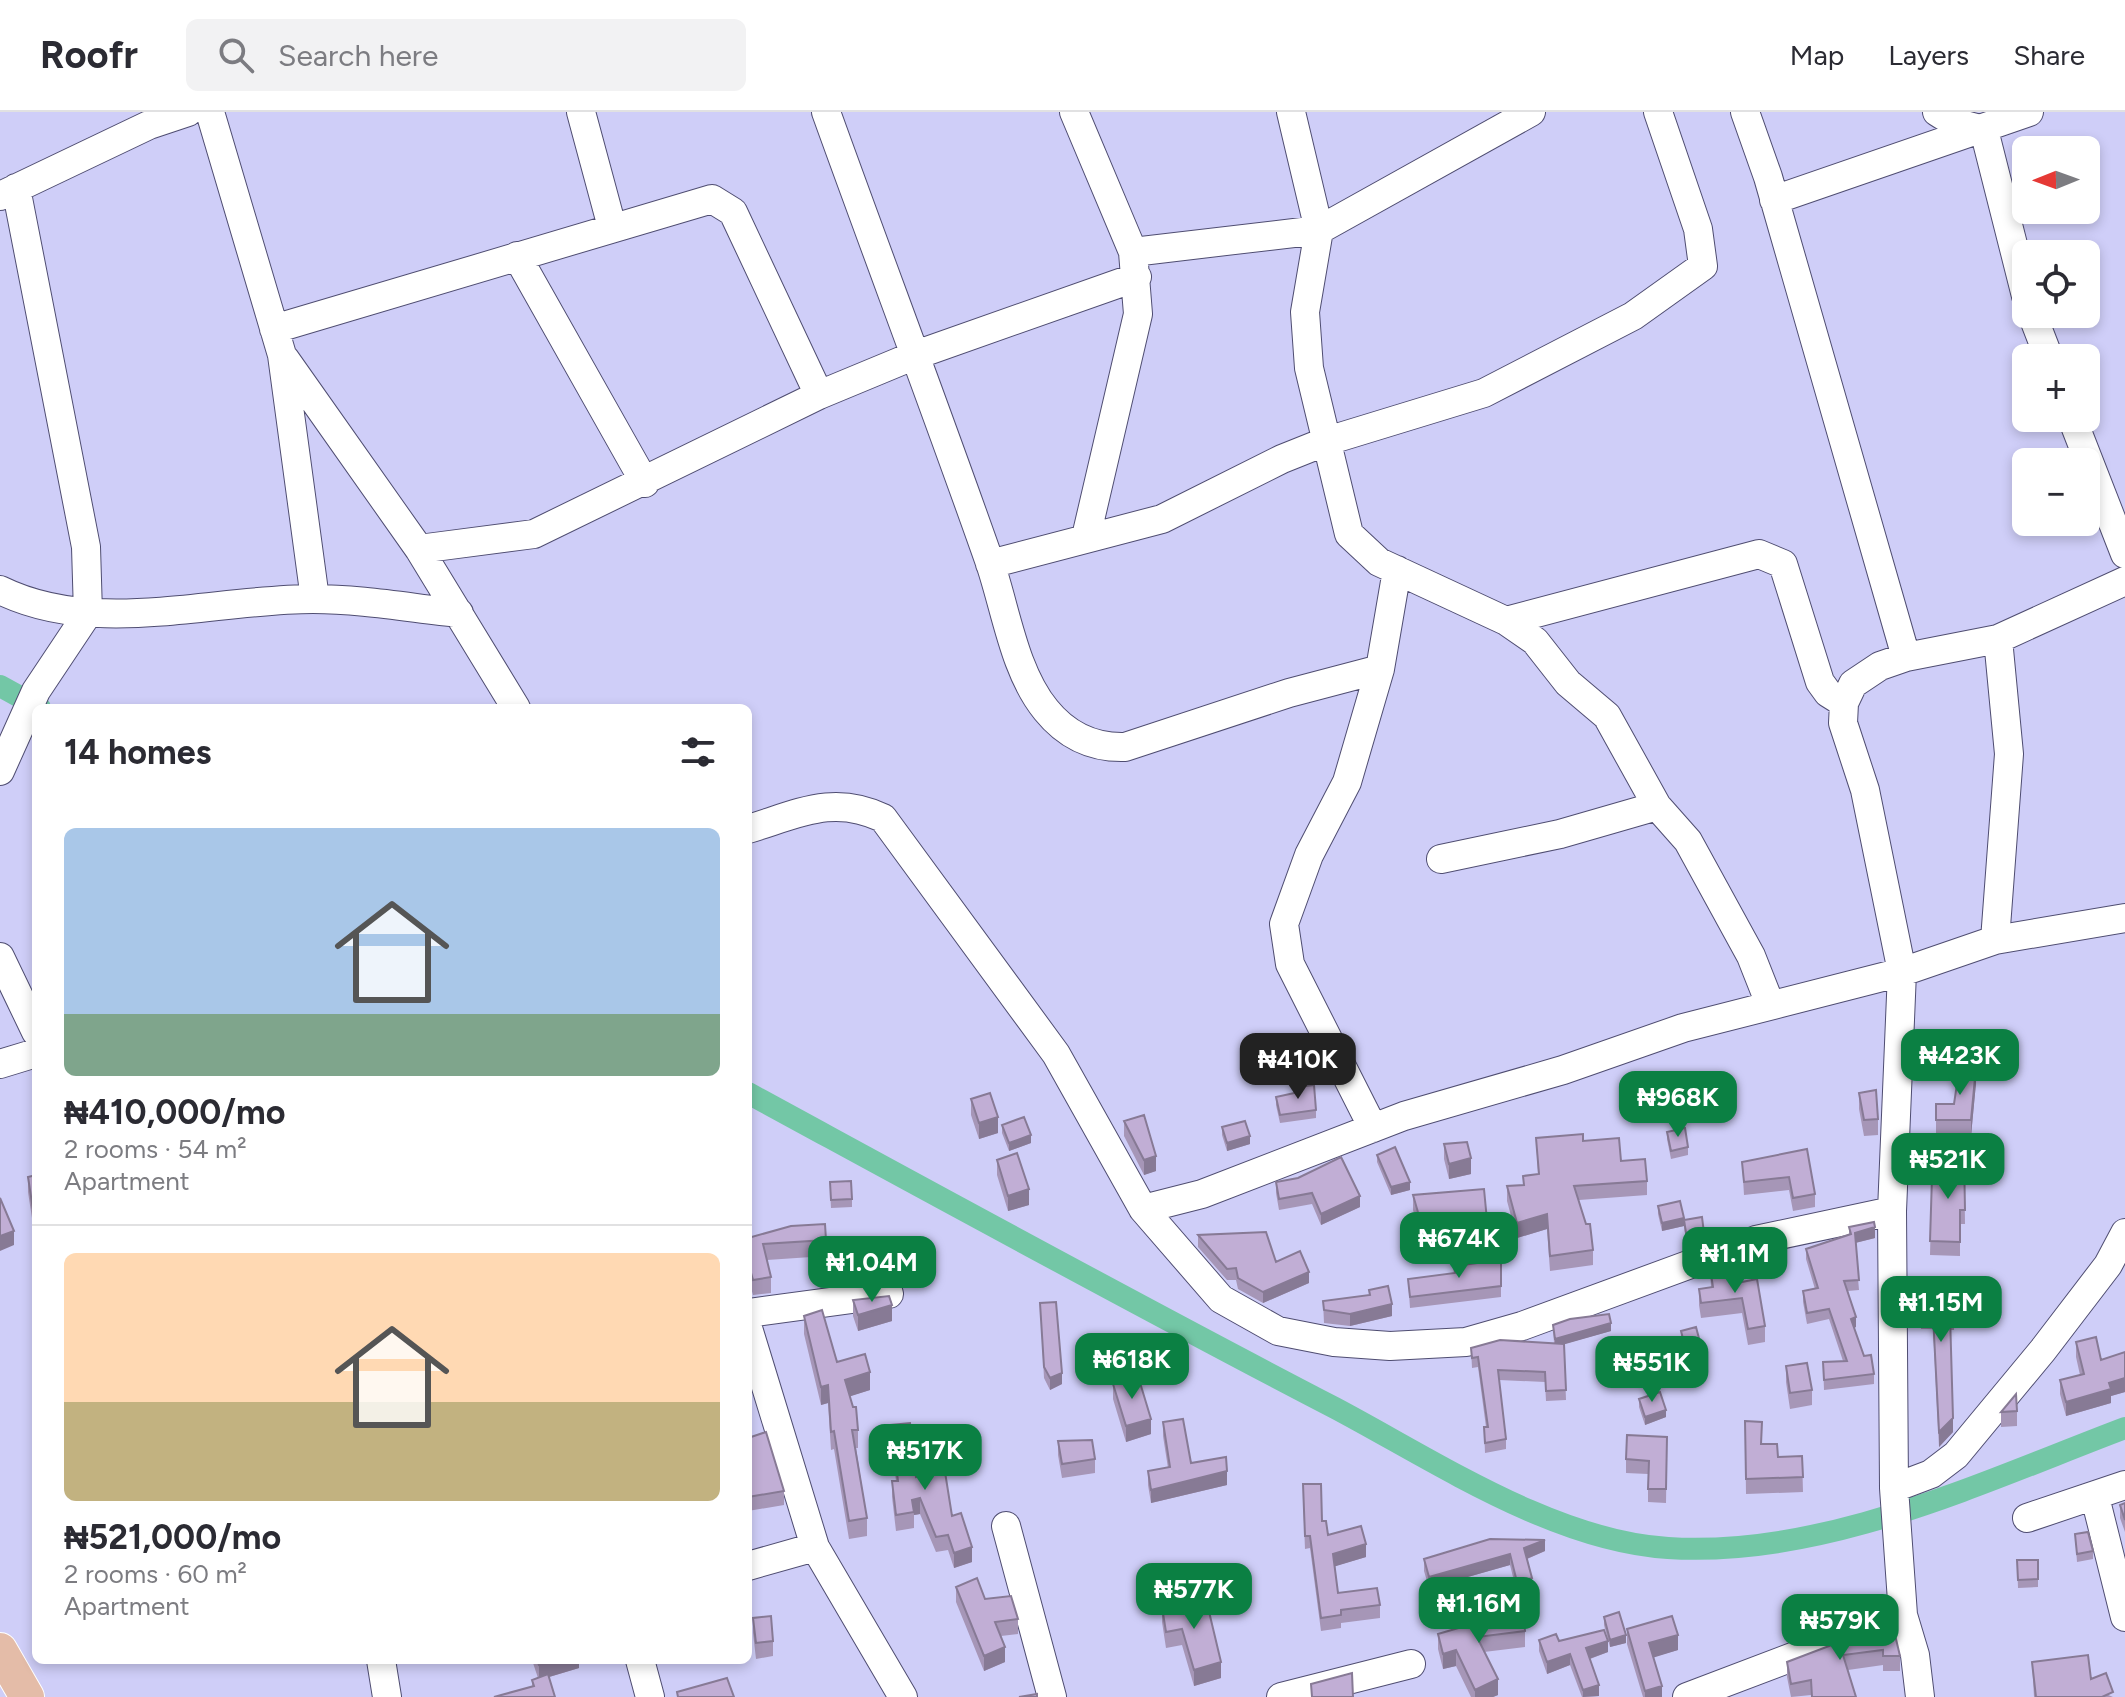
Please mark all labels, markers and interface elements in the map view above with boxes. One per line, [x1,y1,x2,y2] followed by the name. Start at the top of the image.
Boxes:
[186,19,746,91] search box
[40,32,138,78] text: Roofr
[214,33,258,77] icon: search
[278,37,438,74] text: Search here
[1790,38,1844,72] text: Map
[1888,38,1969,72] text: Layers
[2013,38,2085,72] text: Share
[2012,136,2100,224] north arrow
[2012,136,2100,536] map controls
[2012,240,2100,328] button: locate
[2012,344,2100,432] button: +
[2012,448,2100,536] button: −
[676,730,720,774] icon: filters
[64,732,211,773] text: 14 homes
[320,880,464,1024] icon: home
[1904,1029,2016,1097] pin: ₦423K
[1242,1033,1354,1101] pin: ₦410K
[1919,1039,2001,1071] text: ₦423K
[1258,1043,1338,1075] text: ₦410K
[1622,1071,1734,1139] pin: ₦968K
[1637,1081,1719,1113] text: ₦968K
[64,1092,285,1133] text: ₦410,000/mo
[64,1133,247,1165] text: 2 rooms · 54 m²
[1892,1133,2004,1201] pin: ₦521K
[1909,1143,1987,1175] text: ₦521K
[64,1165,190,1197] text: Apartment
[1403,1212,1515,1280] pin: ₦674K
[1418,1222,1500,1254] text: ₦674K
[1679,1227,1791,1295] pin: ₦1.1M
[807,1236,937,1304] pin: ₦1.04M
[1700,1237,1770,1269] text: ₦1.1M
[826,1246,918,1278] text: ₦1.04M
[1876,1276,2006,1344] pin: ₦1.15M
[1899,1286,1983,1318] text: ₦1.15M
[320,1305,464,1449] icon: home
[1076,1333,1188,1401] pin: ₦618K
[1596,1336,1708,1404] pin: ₦551K
[1093,1343,1171,1375] text: ₦618K
[1613,1346,1691,1378] text: ₦551K
[869,1424,981,1492] pin: ₦517K
[887,1434,963,1466] text: ₦517K
[64,1517,281,1558] text: ₦521,000/mo
[64,1558,247,1590] text: 2 rooms · 60 m²
[1138,1563,1250,1631] pin: ₦577K
[1154,1573,1234,1605] text: ₦577K
[1414,1577,1544,1645] pin: ₦1.16M
[1437,1587,1521,1619] text: ₦1.16M
[64,1590,190,1622] text: Apartment
[1784,1594,1896,1662] pin: ₦579K
[1800,1604,1880,1636] text: ₦579K

